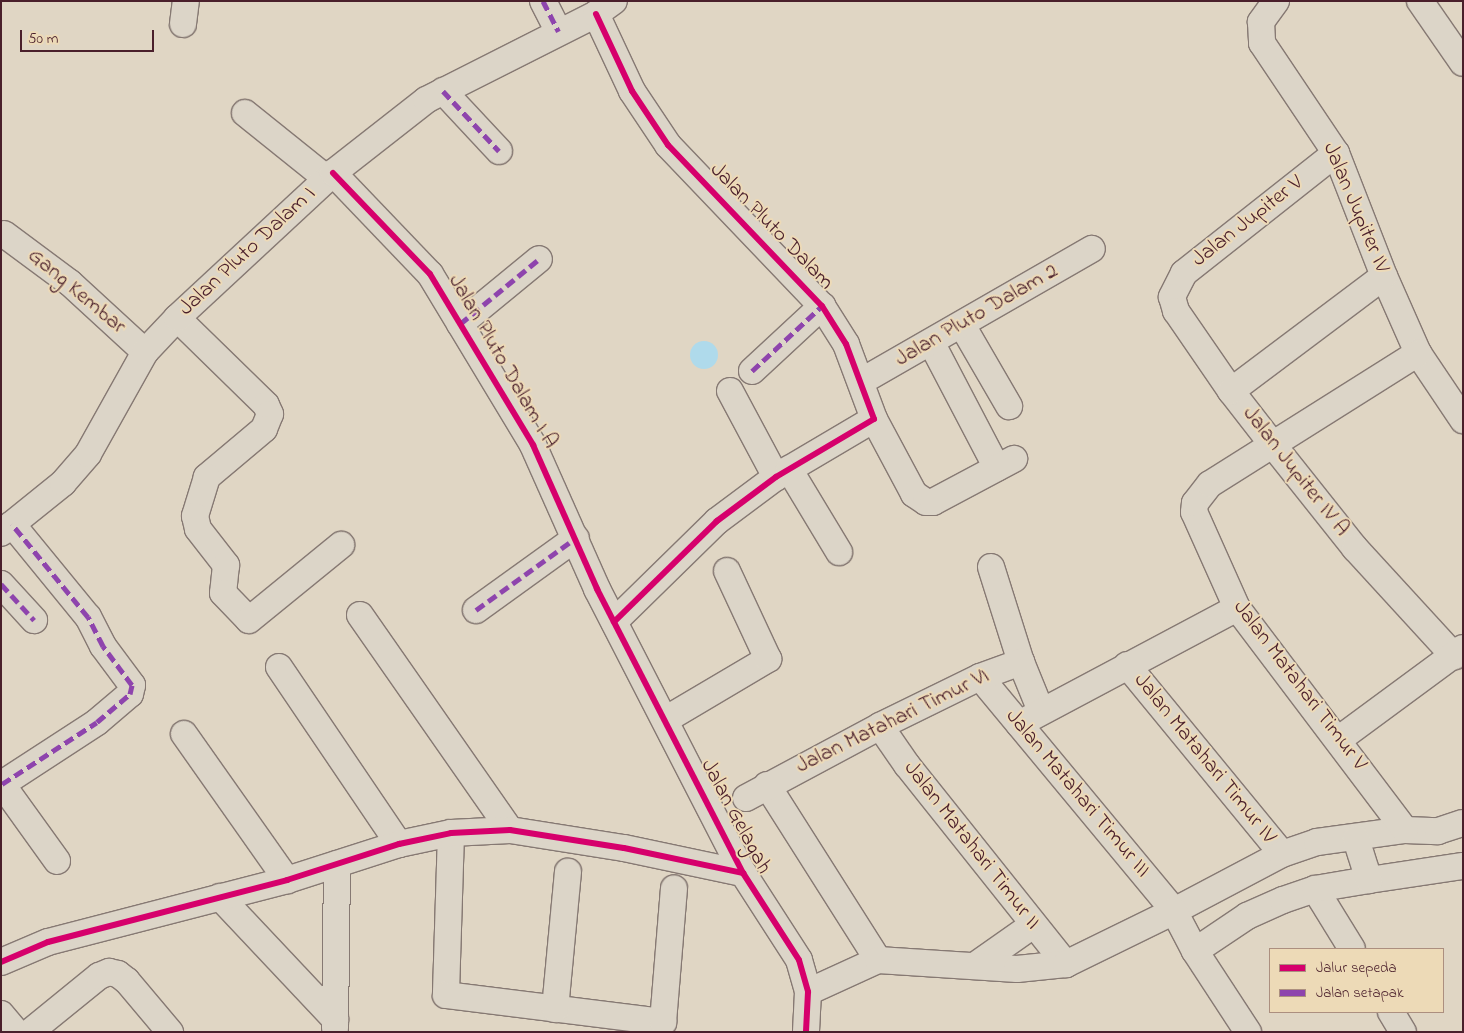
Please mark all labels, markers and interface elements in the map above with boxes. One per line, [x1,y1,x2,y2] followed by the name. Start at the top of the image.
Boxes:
[22,20,156,52] scale bar
[28,28,58,50] text: 50 m
[1316,139,1394,277] street label: Jalan Jupiter IV
[703,158,839,296] street label: Jalan Pluto Dalam
[1187,170,1309,274] street label: Jalan Jupiter V
[174,182,322,322] street label: Jalan Pluto Dalam I
[22,243,130,341] street label: Gang Kembar
[891,259,1063,373] street label: Jalan Pluto Dalam 2
[441,270,563,454] street label: Jalan Pluto Dalam I A
[1236,402,1354,542] street label: Jalan Jupiter IV A
[1226,596,1372,776] street label: Jalan Matahari Timur V
[792,664,994,780] street label: Jalan Matahari Timur VI
[1127,668,1281,850] street label: Jalan Matahari Timur IV
[999,704,1155,884] street label: Jalan Matahari Timur III
[694,755,776,879] street label: Jalan Gelagah
[897,757,1045,935] street label: Jalan Matahari Timur II
[1269,948,1444,1013] legend
[1316,957,1397,979] text: Jalur sepeda
[1316,982,1404,1004] text: Jalan setapak

